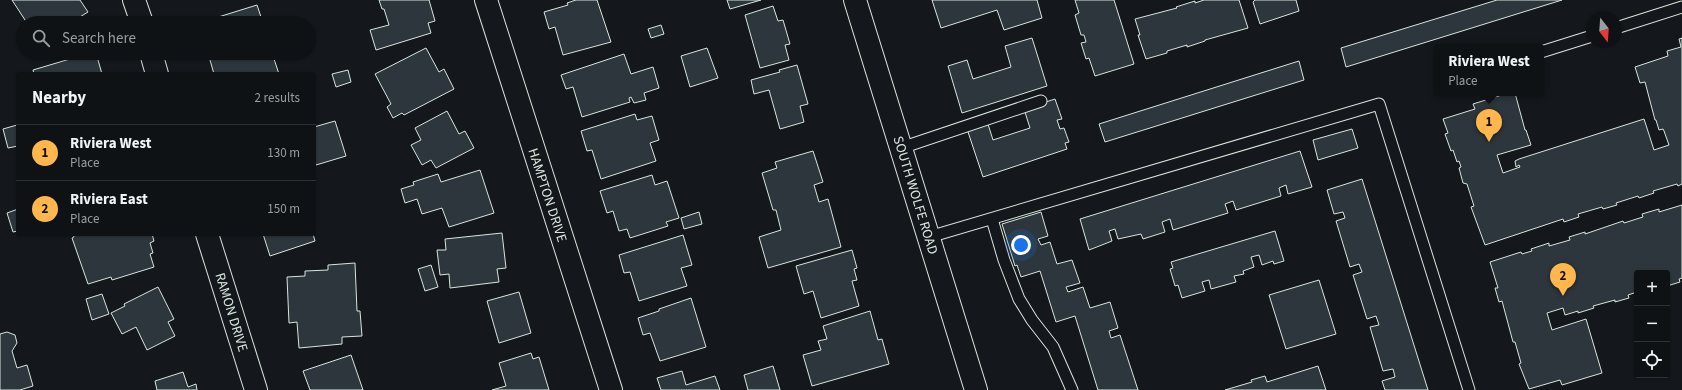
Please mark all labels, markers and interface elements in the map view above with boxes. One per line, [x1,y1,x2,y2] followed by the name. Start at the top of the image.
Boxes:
[1586,12,1622,48] north arrow
[16,16,316,60] search box
[30,27,52,49] icon: search
[62,28,136,49] text: Search here
[1434,44,1544,96] popup
[1448,51,1530,72] text: Riviera West
[1448,72,1478,90] text: Place
[32,86,86,110] text: Nearby
[255,89,300,107] text: 2 results
[1476,109,1502,142] pin: 1
[70,133,152,154] text: Riviera West
[888,134,943,257] street label: SOUTH WOLFE ROAD
[42,144,48,162] text: 1
[267,144,300,162] text: 130 m
[522,146,572,245] street label: HAMPTON DRIVE
[70,154,99,172] text: Place
[70,189,148,210] text: Riviera East
[42,200,48,218] text: 2
[267,200,300,218] text: 150 m
[70,210,99,228] text: Place
[1011,235,1031,255] your location
[1550,263,1576,296] pin: 2
[210,270,253,354] street label: RAMON DRIVE
[1634,270,1670,378] map controls
[1634,270,1670,306] button: +
[1634,306,1670,342] button: −
[1634,342,1670,378] button: locate

